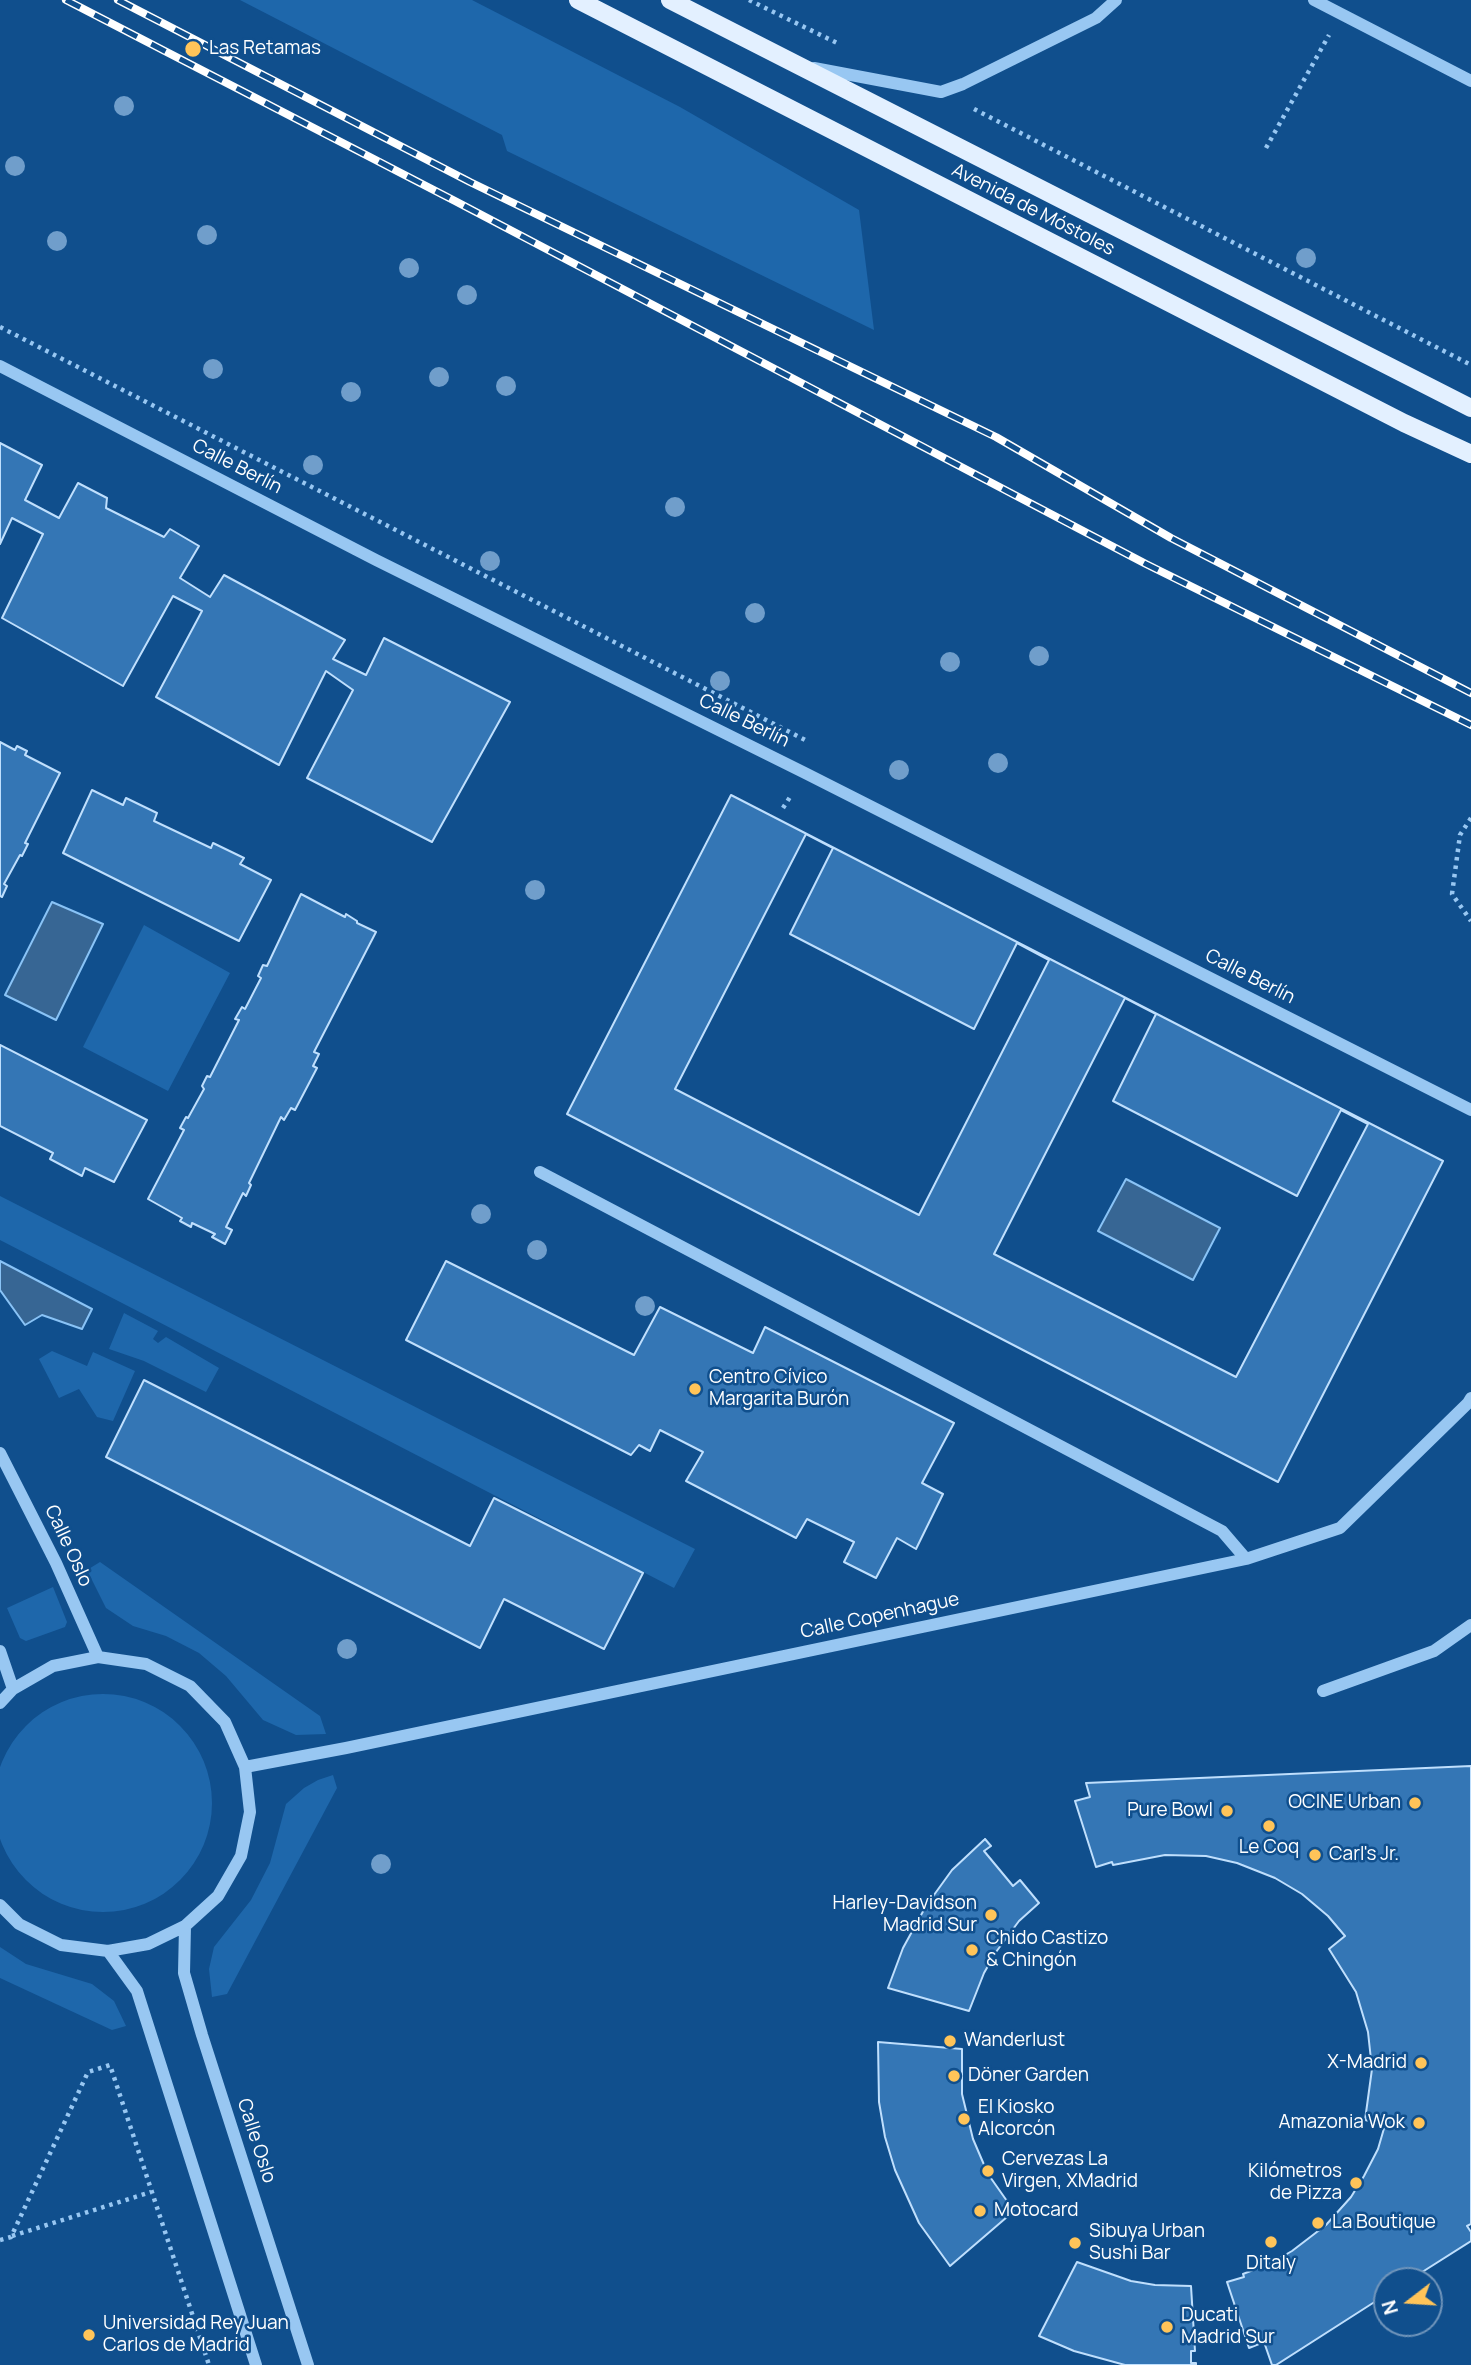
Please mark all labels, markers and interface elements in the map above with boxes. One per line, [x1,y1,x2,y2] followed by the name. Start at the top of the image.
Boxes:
[209,38,321,60] place label: Las Retamas
[183,39,203,59] marker: Las Retamas
[948,159,1118,261] street label: Avenida de Móstoles
[188,435,286,499] street label: Calle Berlín
[695,689,793,753] street label: Calle Berlín
[1201,945,1299,1009] street label: Calle Berlín
[709,1367,849,1411] place label: Centro Cívico Margarita Burón
[687,1381,703,1397] marker: Centro Cívico Margarita Burón
[39,1502,97,1590] street label: Calle Oslo
[799,1588,961,1644] street label: Calle Copenhague
[1288,1792,1401,1814] place label: OCINE Urban
[1407,1795,1423,1811] marker: OCINE Urban
[1127,1800,1213,1822] place label: Pure Bowl
[1219,1803,1235,1819] marker: Pure Bowl
[1261,1818,1277,1834] marker: Le Coq
[1239,1837,1299,1859] place label: Le Coq
[1329,1844,1399,1866] place label: Carl's Jr.
[1307,1847,1323,1863] marker: Carl's Jr.
[832,1893,977,1937] place label: Harley-Davidson Madrid Sur
[983,1907,999,1923] marker: Harley-Davidson Madrid Sur
[986,1928,1108,1972] place label: Chido Castizo & Chingón
[964,1942,980,1958] marker: Chido Castizo & Chingón
[964,2030,1065,2052] place label: Wanderlust
[942,2033,958,2049] marker: Wanderlust
[1327,2052,1407,2074] place label: X-Madrid
[1413,2055,1429,2071] marker: X-Madrid
[968,2065,1089,2087] place label: Döner Garden
[946,2068,962,2084] marker: Döner Garden
[232,2096,280,2186] street label: Calle Oslo
[978,2097,1055,2141] place label: El Kiosko Alcorcón
[956,2111,972,2127] marker: El Kiosko Alcorcón
[1278,2112,1405,2134] place label: Amazonia Wok
[1411,2115,1427,2131] marker: Amazonia Wok
[1002,2149,1138,2193] place label: Cervezas La Virgen, XMadrid
[1248,2161,1342,2205] place label: Kilómetros de Pizza
[980,2163,996,2179] marker: Cervezas La Virgen, XMadrid
[1348,2175,1364,2191] marker: Kilómetros de Pizza
[994,2200,1079,2222] place label: Motocard
[972,2203,988,2219] marker: Motocard
[1332,2212,1436,2234] place label: La Boutique
[1310,2215,1326,2231] marker: La Boutique
[1089,2221,1205,2265] place label: Sibuya Urban Sushi Bar
[1263,2234,1279,2250] marker: Ditaly
[1067,2235,1083,2251] marker: Sibuya Urban Sushi Bar
[1246,2253,1296,2275] place label: Ditaly
[1373,2267,1443,2337] north arrow
[1375,2297,1404,2318] text: N
[1181,2305,1275,2349] place label: Ducati Madrid Sur
[103,2313,289,2357] place label: Universidad Rey Juan Carlos de Madrid
[1159,2319,1175,2335] marker: Ducati Madrid Sur
[81,2327,97,2343] marker: Universidad Rey Juan Carlos de Madrid

